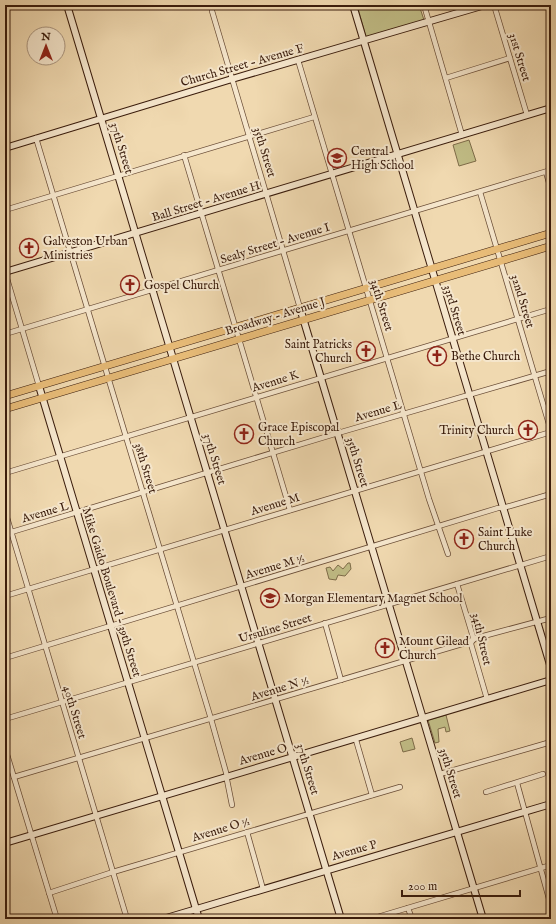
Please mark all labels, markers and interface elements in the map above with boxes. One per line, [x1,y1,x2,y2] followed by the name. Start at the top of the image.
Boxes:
[26,26,66,66] north arrow
[40,30,51,44] text: N
[505,31,534,83] street label: 31st Street
[179,41,306,90] street label: Church Street - Avenue F
[107,121,136,176] street label: 37th Street
[250,125,279,179] street label: 35th Street
[351,144,415,173] place label: Central High School
[326,147,348,169] school or university icon: Central High School
[150,178,262,225] street label: Ball Street - Avenue H
[219,220,332,267] street label: Sealy Street - Avenue I
[43,234,128,263] place label: Galveston Urban Ministries
[18,237,40,259] church icon: Galveston Urban Ministries
[507,272,538,330] street label: 32nd Street
[119,274,141,296] church icon: Gospel Church
[367,277,396,333] street label: 34th Street
[144,278,220,294] place label: Gospel Church
[440,283,469,337] street label: 33rd Street
[223,294,328,340] street label: Broadway - Avenue J
[285,337,353,366] place label: Saint Patricks Church
[355,340,377,362] church icon: Saint Patricks Church
[426,345,448,367] church icon: Bethe Church
[451,349,521,364] place label: Bethe Church
[249,367,301,396] street label: Avenue K
[352,398,404,426] street label: Avenue L
[517,419,539,441] church icon: Trinity Church
[258,420,340,449] place label: Grace Episcopal Church
[233,423,255,445] church icon: Grace Episcopal Church
[439,423,515,438] place label: Trinity Church
[200,432,229,487] street label: 37th Street
[343,435,372,489] street label: 35th Street
[131,441,160,495] street label: 38th Street
[248,490,302,519] street label: Avenue M
[19,499,71,527] street label: Avenue L
[79,506,144,679] street label: Mike Gaido Boulevard - 39th Street
[478,525,533,554] place label: Saint Luke Church
[453,528,475,550] church icon: Saint Luke Church
[243,550,307,583] street label: Avenue M ½
[259,587,281,609] school or university icon: Morgan Elementary Magnet School
[284,591,463,606] place label: Morgan Elementary Magnet School
[237,610,313,647] street label: Ursuline Street
[468,611,495,667] street label: 34th Street
[399,634,470,663] place label: Mount Gilead Church
[374,637,396,659] church icon: Mount Gilead Church
[248,672,311,705] street label: Avenue N ½
[59,684,90,741] street label: 40th Street
[236,740,289,769] street label: Avenue O
[293,742,322,797] street label: 37th Street
[436,746,465,800] street label: 35th Street
[189,814,252,846] street label: Avenue O ½
[329,837,378,864] street label: Avenue P
[402,872,520,898] scale bar
[408,879,437,894] text: 200 m

